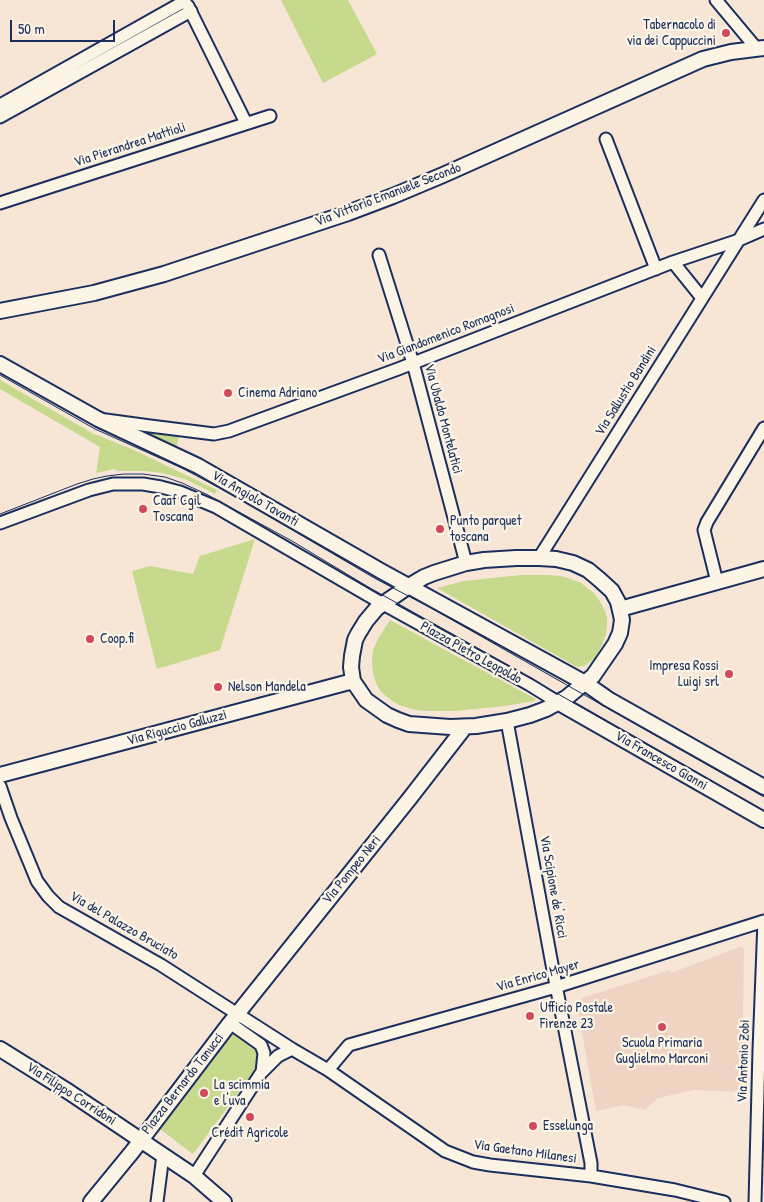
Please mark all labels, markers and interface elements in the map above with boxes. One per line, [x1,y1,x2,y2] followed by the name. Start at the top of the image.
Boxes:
[12,10,118,42] scale bar
[627,17,716,49] place label: Tabernacolo di via dei Cappuccini
[18,18,45,39] text: 50 m
[720,27,732,39] marker: Tabernacolo di via dei Cappuccini
[72,119,188,171] street label: Via Pierandrea Mattioli
[313,159,463,231] street label: Via Vittorio Emanuele Secondo
[375,300,517,368] street label: Via Giandomenico Romagnosi
[592,343,660,439] street label: Via Sallustio Bandini
[420,362,466,476] street label: Via Ubaldo Montelatici
[238,385,317,401] place label: Cinema Adriano
[222,387,234,399] marker: Cinema Adriano
[208,467,302,531] street label: Via Angiolo Tavanti
[153,493,201,526] place label: Caaf Cgil Toscana
[137,503,149,515] marker: Caaf Cgil Toscana
[450,513,522,546] place label: Punto parquet toscana
[434,523,446,535] marker: Punto parquet toscana
[417,618,525,688] street label: Piazza Pietro Leopoldo
[100,631,134,647] place label: Coop.fi
[84,633,96,645] marker: Coop.fi
[649,658,719,690] place label: Impresa Rossi Luigi srl
[723,668,735,680] marker: Impresa Rossi Luigi srl
[228,679,306,695] place label: Nelson Mandela
[212,681,224,693] marker: Nelson Mandela
[125,707,229,749] street label: Via Riguccio Galluzzi
[612,728,710,794] street label: Via Francesco Gianni
[319,832,385,908] street label: Via Pompeo Neri
[536,834,570,940] street label: Via Scipione de' Ricci
[67,888,181,964] street label: Via del Palazzo Bruciato
[494,956,582,996] street label: Via Enrico Mayer
[540,1000,613,1032] place label: Ufficio Postale Firenze 23
[524,1010,536,1022] marker: Ufficio Postale Firenze 23
[734,1019,754,1103] street label: Via Antonio Zobi
[656,1021,668,1033] marker: Scuola Primaria Guglielmo Marconi
[138,1030,228,1138] street label: Piazza Bernardo Tanucci
[616,1035,708,1068] place label: Scuola Primaria Guglielmo Marconi
[23,1059,119,1129] street label: Via Filippo Corridoni
[214,1077,270,1110] place label: La scimmia e l'uva
[198,1087,210,1099] marker: La scimmia e l'uva
[244,1111,256,1123] marker: Crédit Agricole
[543,1118,593,1134] place label: Esselunga
[527,1120,539,1132] marker: Esselunga
[211,1125,289,1141] place label: Crédit Agricole
[472,1136,578,1168] street label: Via Gaetano Milanesi

